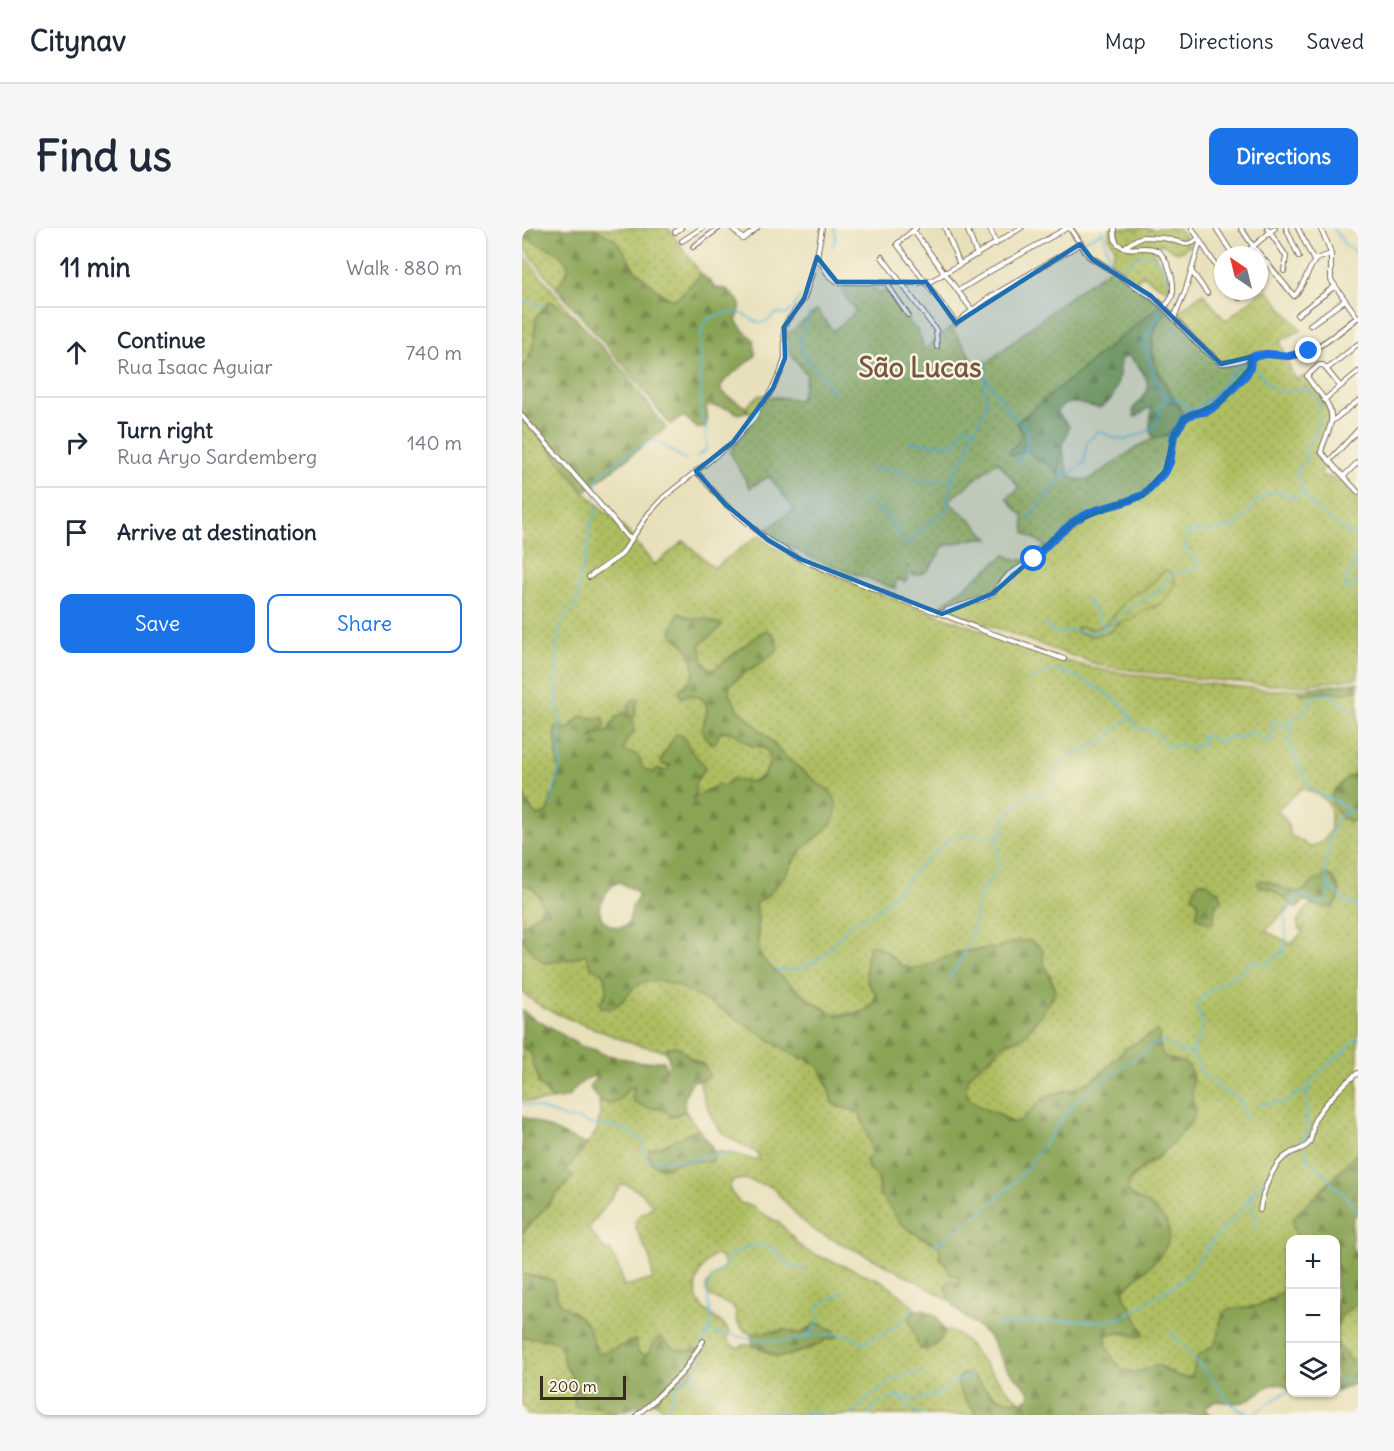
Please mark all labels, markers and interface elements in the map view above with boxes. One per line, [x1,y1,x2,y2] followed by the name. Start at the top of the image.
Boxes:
[30,23,126,59] text: Citynav
[1105,28,1146,55] text: Map
[1179,28,1273,55] text: Directions
[1306,28,1364,55] text: Saved
[1209,128,1358,185] button: Directions
[36,130,172,182] text: Find us
[1214,246,1268,300] north arrow
[60,251,131,284] text: 11 min
[346,255,462,280] text: Walk · 880 m
[117,326,206,354] text: Continue
[60,336,93,369] icon: ahead
[1295,337,1321,363] route end
[406,340,462,365] text: 740 m
[858,350,982,384] district label: São Lucas
[117,354,273,379] text: Rua Isaac Aguiar
[117,416,213,444] text: Turn right
[60,426,93,459] icon: right
[407,430,462,455] text: 140 m
[117,444,317,469] text: Rua Aryo Sardemberg
[60,516,93,549] icon: arrive
[117,518,317,546] text: Arrive at destination
[1020,545,1046,571] route start
[60,594,255,653] button: Save
[267,594,462,653] button: Share
[1286,1235,1340,1397] map controls
[1286,1235,1340,1289] button: +
[1286,1289,1340,1343] button: −
[1286,1343,1340,1397] button: layers
[540,1373,626,1400] scale bar
[549,1376,597,1396] text: 200 m

